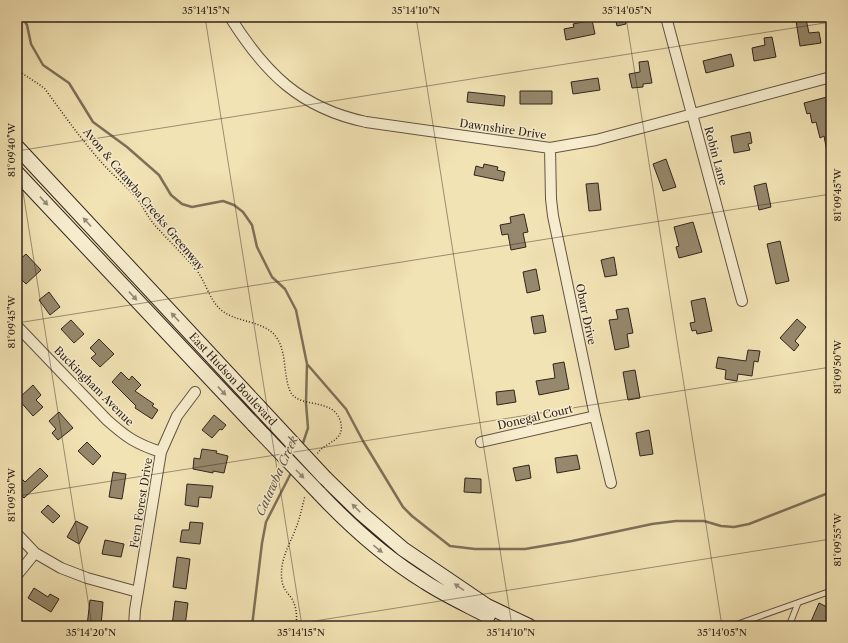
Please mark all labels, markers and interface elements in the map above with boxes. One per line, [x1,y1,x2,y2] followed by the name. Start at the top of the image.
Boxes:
[182,4,230,17] text: 35°14'15"N
[392,4,440,17] text: 35°14'10"N
[602,4,652,17] text: 35°14'05"N
[459,116,547,142] street label: Dawnshire Drive
[5,122,18,177] text: 81°09'40"W
[80,124,208,274] street label: Avon & Catawba Creeks Greenway
[701,125,731,187] street label: Robin Lane
[831,167,844,222] text: 81°09'45"W
[39,196,48,206] one-way arrow
[82,217,91,228] one-way arrow
[573,282,599,346] street label: Obarr Drive
[128,291,137,301] one-way arrow
[5,294,18,349] text: 81°09'45"W
[171,312,180,323] one-way arrow
[186,330,280,429] street label: East Hudson Boulevard
[831,339,844,394] text: 81°09'50"W
[51,343,137,429] street label: Buckingham Avenue
[217,386,227,396] one-way arrow
[496,401,574,432] street label: Donegal Court
[252,433,301,518] water label: Catawba Creek
[127,457,155,549] street label: Fern Forest Drive
[5,467,18,522] text: 81°09'50"W
[295,469,305,479] one-way arrow
[351,503,361,513] one-way arrow
[831,512,844,567] text: 81°09'55"W
[373,544,384,553] one-way arrow
[454,583,464,591] one-way arrow
[66,626,116,639] text: 35°14'20"N
[277,626,325,639] text: 35°14'15"N
[487,626,535,639] text: 35°14'10"N
[697,626,747,639] text: 35°14'05"N

